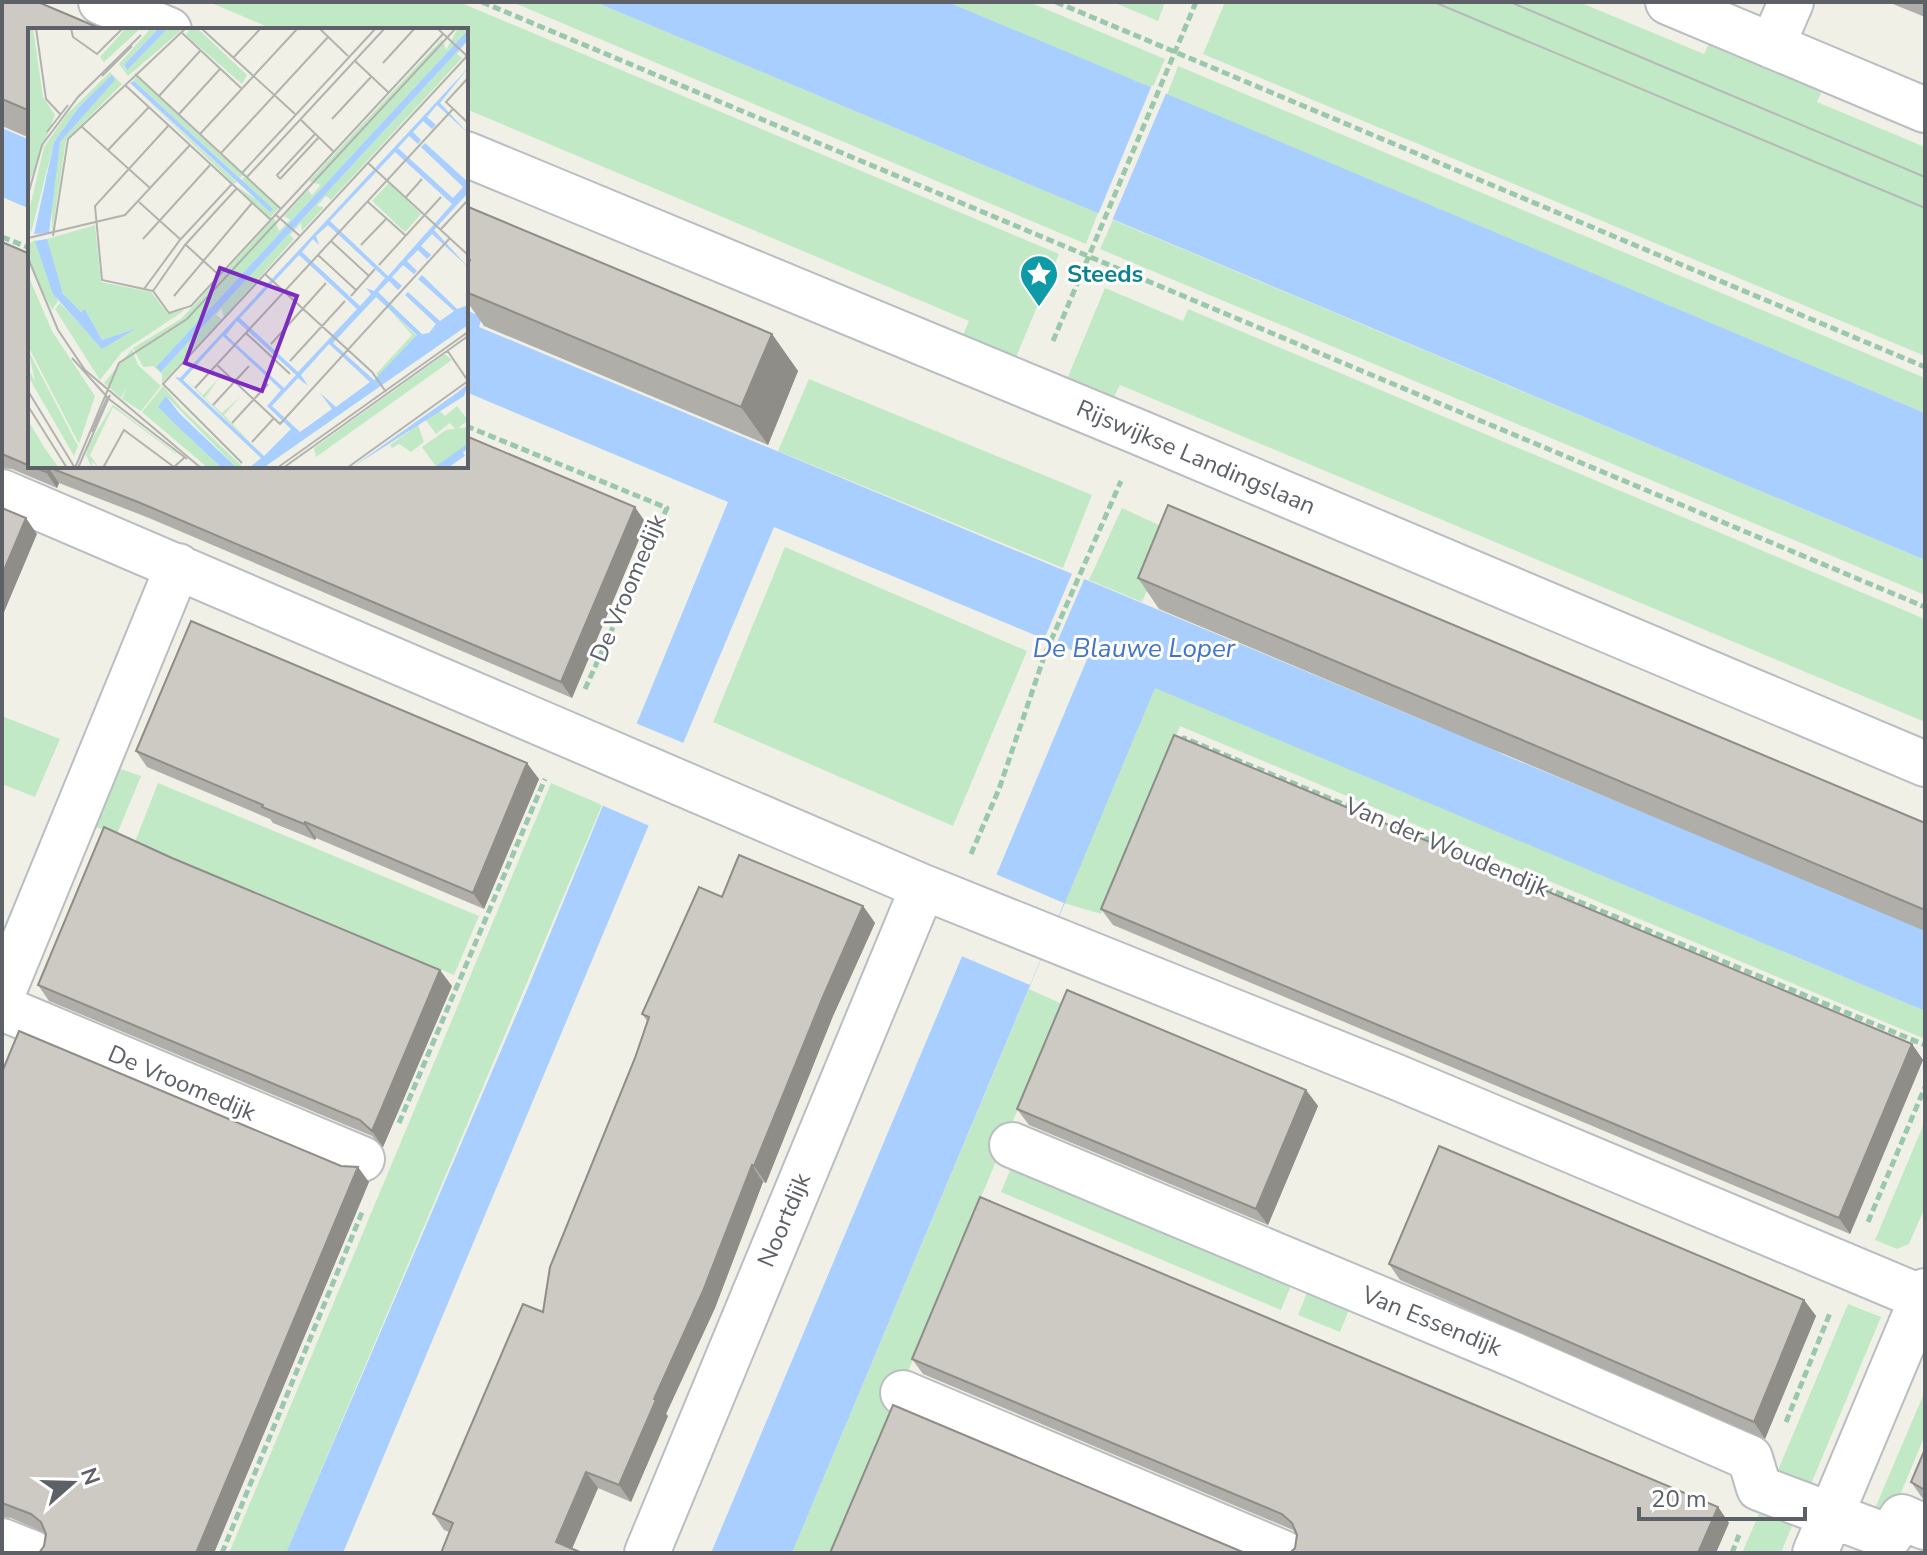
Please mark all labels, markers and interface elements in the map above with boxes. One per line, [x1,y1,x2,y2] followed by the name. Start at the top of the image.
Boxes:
[28,28,468,468] inset map
[1018,253,1060,308] place icon: Steeds
[1067,258,1143,290] place label: Steeds
[1072,392,1320,522] street label: Rijswijkse Landingslaan
[582,508,674,667] street label: De Vroomedijk
[1033,631,1236,666] water label: De Blauwe Loper
[1339,789,1555,905] street label: Van der Woudendijk
[103,1037,262,1129] street label: De Vroomedijk
[750,1167,818,1272] street label: Noortdijk
[1356,1278,1508,1364] street label: Van Essendijk
[32,1443,112,1523] north arrow
[73,1464,107,1489] text: N
[1639,1471,1805,1521] scale bar
[1651,1483,1707,1515] text: 20 m

